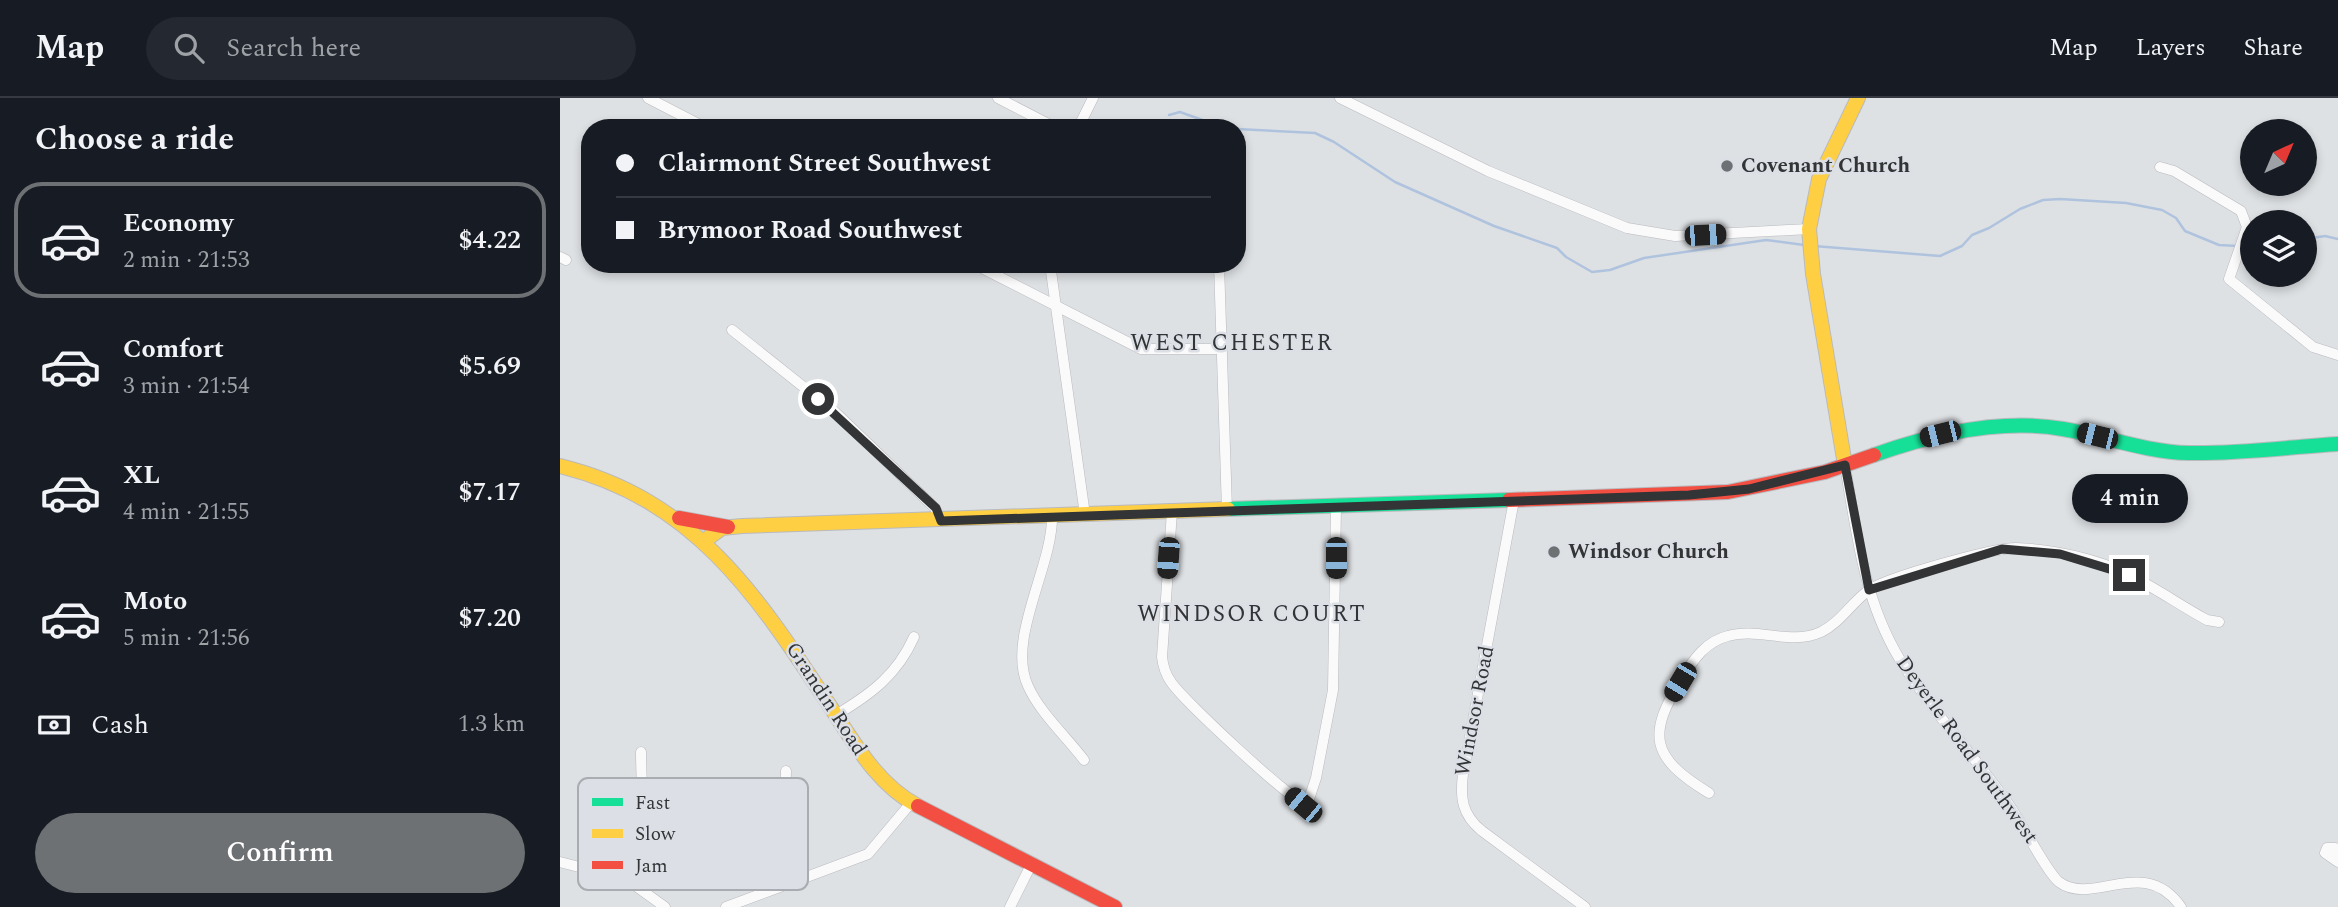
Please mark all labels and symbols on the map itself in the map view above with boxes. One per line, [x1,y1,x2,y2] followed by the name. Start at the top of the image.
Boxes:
[2240,119,2317,196] north arrow
[1741,150,1910,182] place label: Covenant Church
[1719,158,1735,174] marker: Covenant Church
[1684,223,1727,247] car
[1130,326,1334,361] district label: WEST CHESTER
[802,383,834,415] route start
[1918,419,1963,449] car
[2075,421,2120,451] car
[2071,474,2187,522] callout: 4 min
[1157,536,1180,580] car
[1568,536,1729,568] place label: Windsor Church
[1326,537,1347,579] car
[1546,544,1562,560] marker: Windsor Church
[2113,559,2145,591] route end
[1137,597,1367,632] district label: WINDSOR COURT
[777,636,875,762] street label: Grandin Road
[1447,643,1503,779] street label: Windsor Road
[1888,649,2046,851] street label: Deyerle Road Southwest
[1661,659,1700,705] car
[578,778,808,890] legend
[1281,783,1326,827] car
[635,789,671,818] text: Fast
[635,820,676,849] text: Slow
[635,852,667,881] text: Jam

